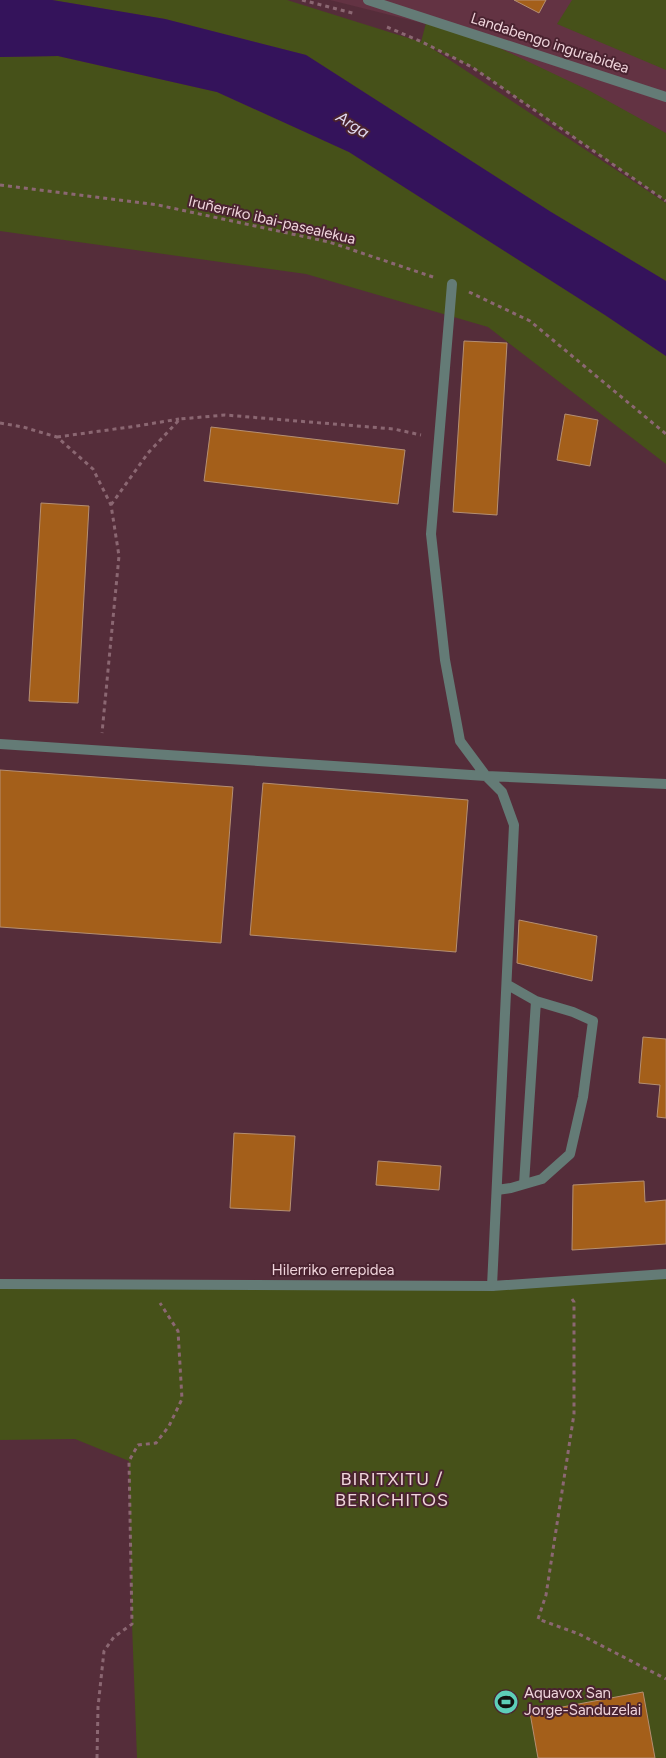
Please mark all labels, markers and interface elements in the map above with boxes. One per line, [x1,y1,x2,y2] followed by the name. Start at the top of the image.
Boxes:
[469,9,631,77] street label: Landabengo ingurabidea
[332,107,373,142] water label: Arga
[187,192,357,248] street label: Iruñerriko ibai-pasealekua
[272,1261,394,1279] street label: Hilerriko errepidea
[335,1468,449,1511] district label: BIRITXITU / BERICHITOS
[524,1684,641,1719] place label: Aquavox San Jorge-Sanduzelai
[493,1689,519,1715] sports icon: Aquavox San Jorge-Sanduzelai

